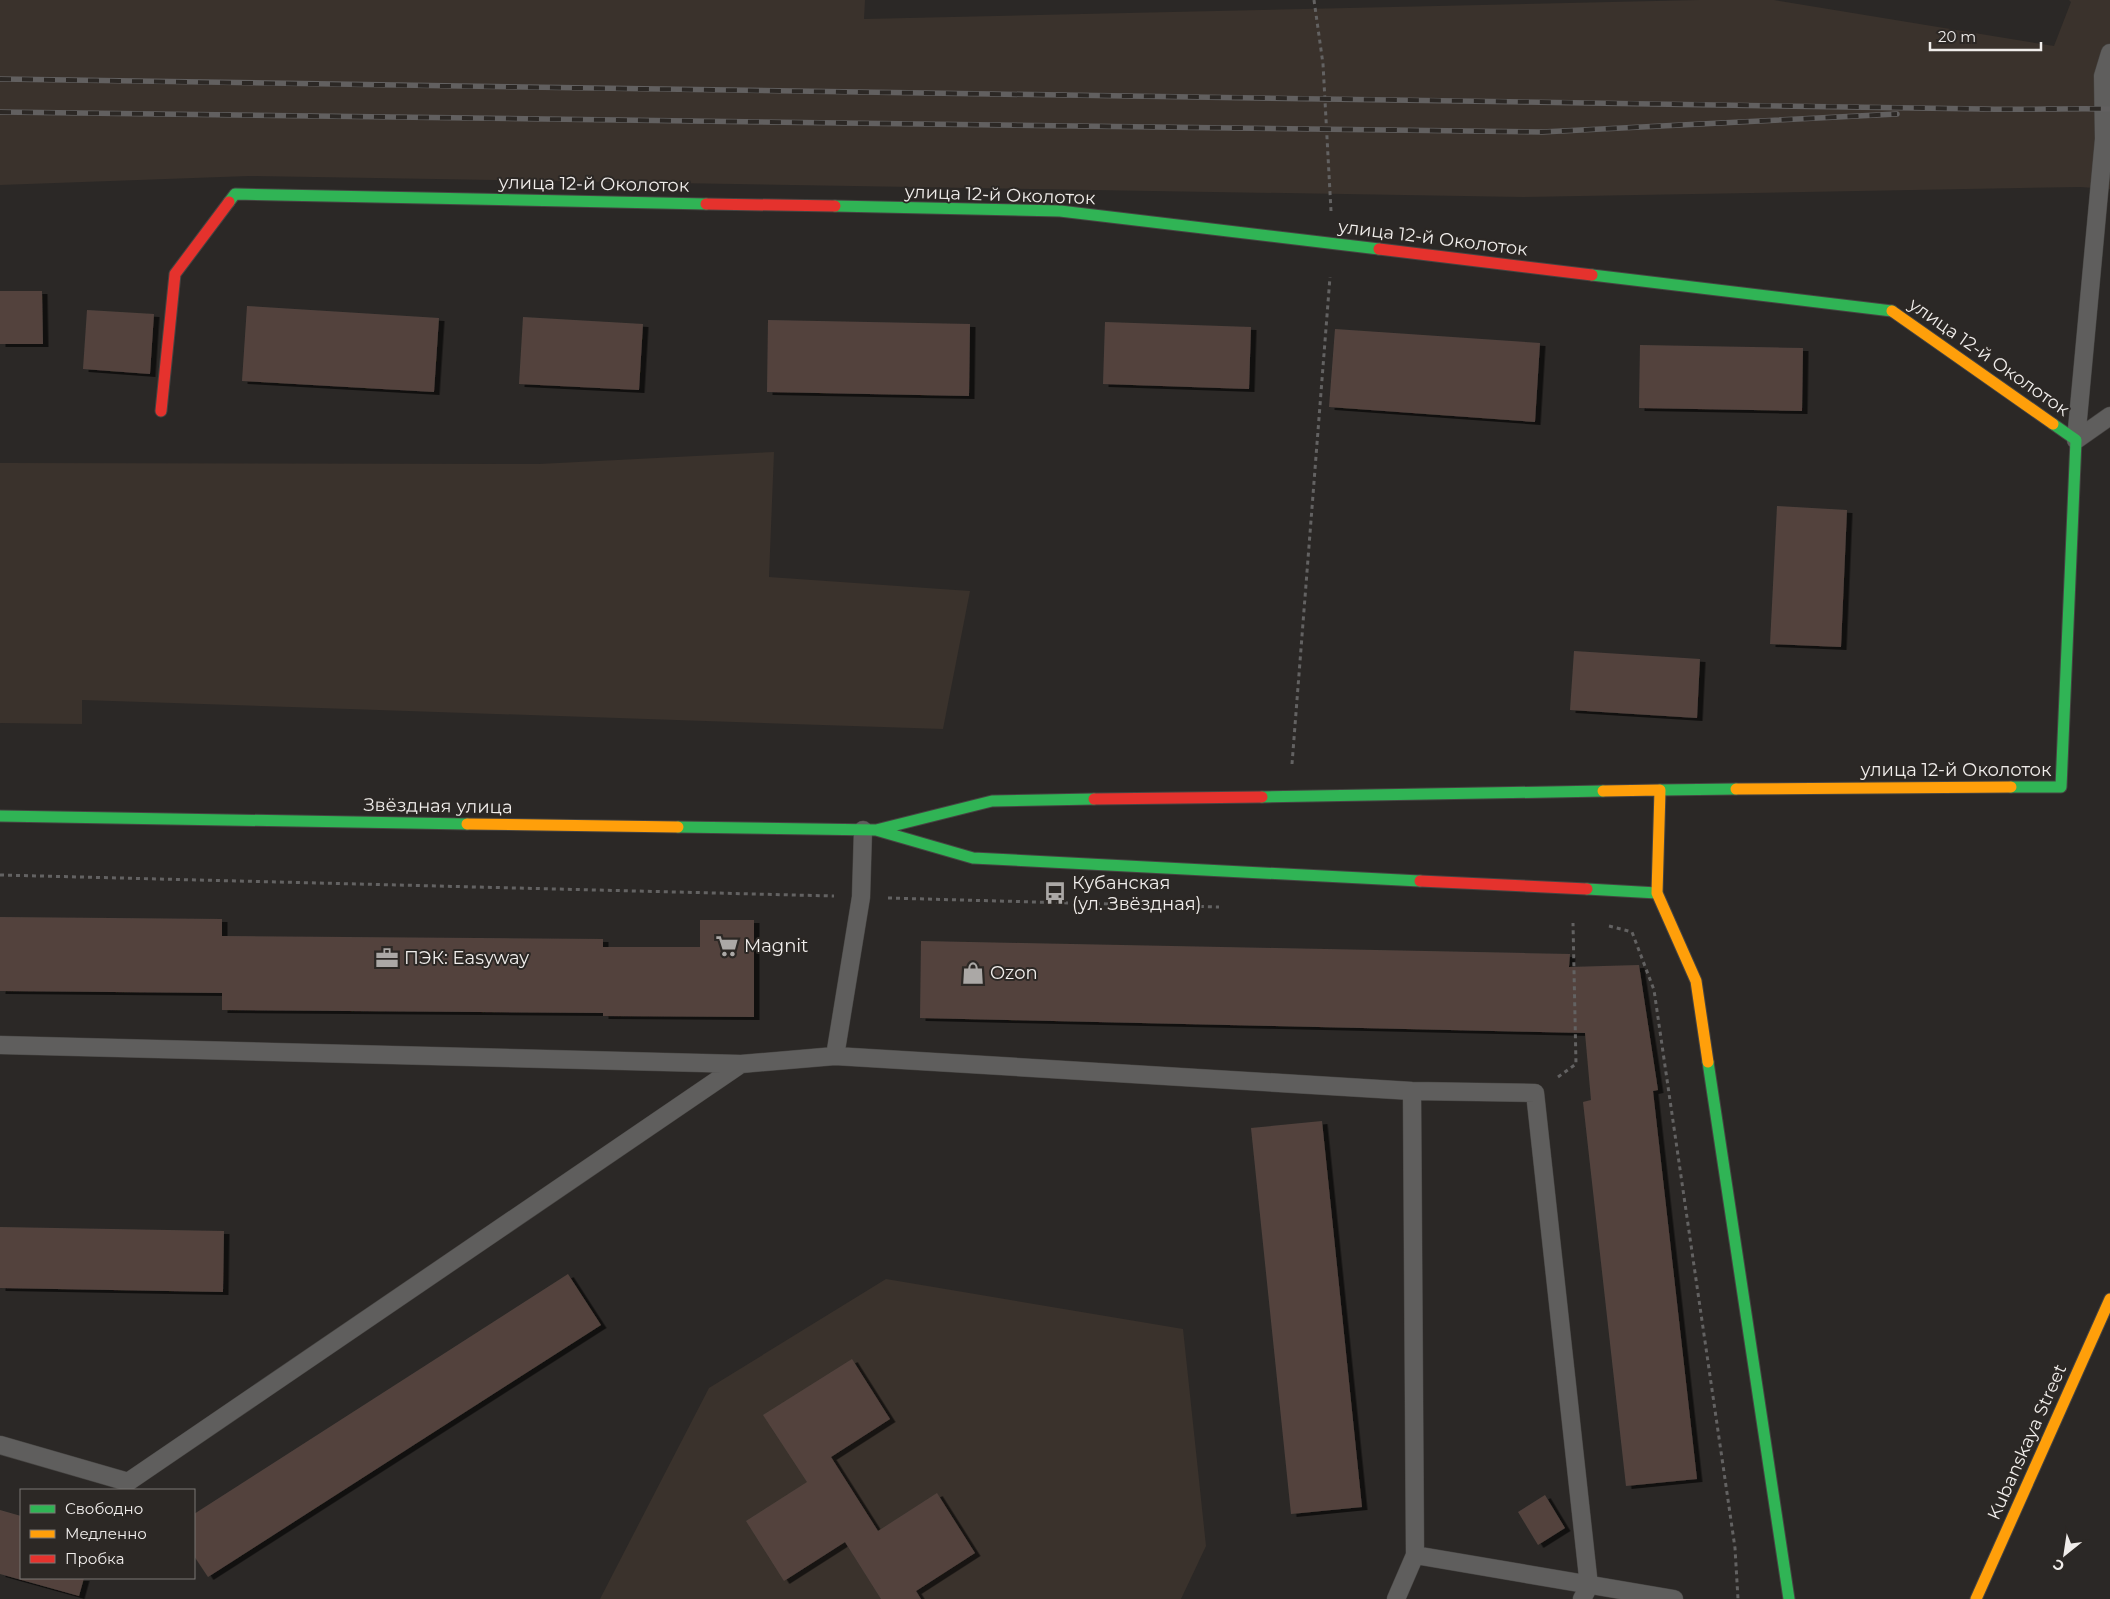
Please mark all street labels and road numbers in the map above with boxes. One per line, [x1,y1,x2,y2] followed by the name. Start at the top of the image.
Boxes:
[497,171,690,197] street label: улица 12-й Околоток
[903,181,1096,209] street label: улица 12-й Околоток
[1336,215,1530,261] street label: улица 12-й Околоток
[1904,293,2074,421] street label: улица 12-й Околоток
[1860,759,2052,781] street label: улица 12-й Околоток
[363,794,513,818] street label: Звёздная улица
[1983,1361,2071,1523] street label: Kubanskaya Street

